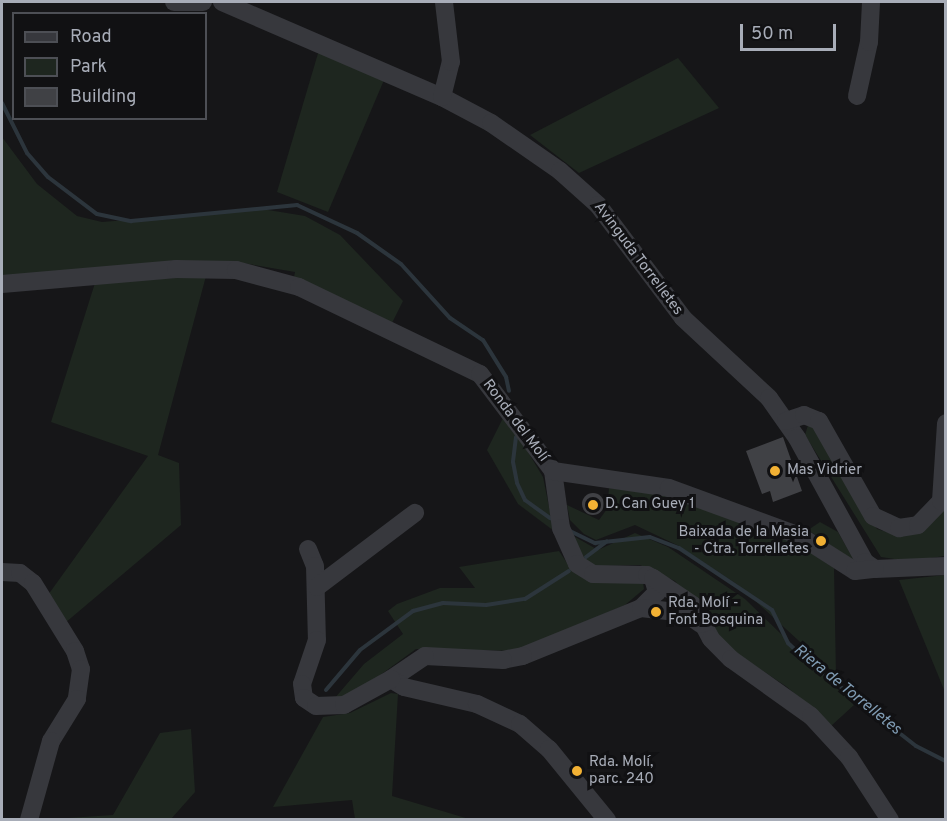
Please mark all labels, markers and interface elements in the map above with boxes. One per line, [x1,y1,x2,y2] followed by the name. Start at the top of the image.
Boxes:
[12,12,207,120] legend
[743,12,839,50] scale bar
[751,23,793,46] text: 50 m
[70,26,112,49] text: Road
[70,56,107,79] text: Park
[70,86,136,109] text: Building
[589,199,687,319] street label: Avinguda Torrelletes
[478,376,552,466] street label: Ronda del Molí
[787,462,863,480] place label: Mas Vidrier
[768,464,782,478] marker: Mas Vidrier
[605,496,695,514] place label: D. Can Guey 1
[586,498,600,512] marker: D. Can Guey 1
[678,523,809,558] place label: Baixada de la Masia - Ctra. Torrelletes
[814,534,828,548] marker: Baixada de la Masia - Ctra. Torrelletes
[668,594,763,629] place label: Rda. Molí - Font Bosquina
[649,605,663,619] marker: Rda. Molí - Font Bosquina
[789,640,905,740] water label: Riera de Torrelletes
[589,753,654,788] place label: Rda. Molí, parc. 240
[570,764,584,778] marker: Rda. Molí, parc. 240

